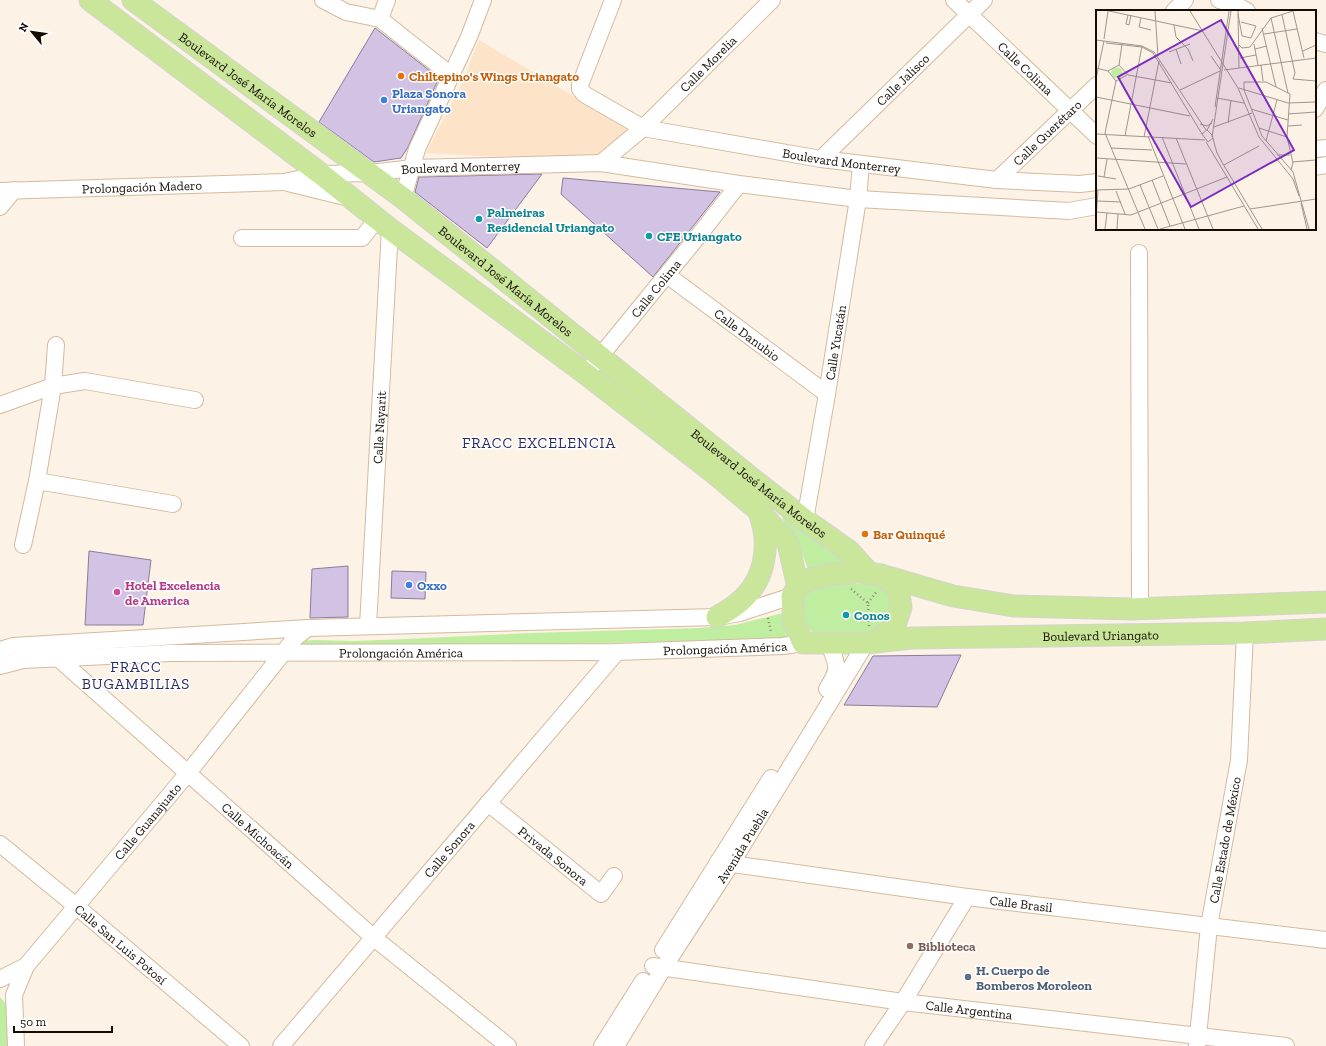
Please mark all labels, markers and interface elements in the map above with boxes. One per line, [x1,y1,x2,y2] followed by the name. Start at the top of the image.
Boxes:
[1096,10,1316,230] inset map
[12,12,52,52] north arrow
[16,20,32,34] text: N
[176,29,320,141] street label: Boulevard José María Morelos
[677,32,740,95] street label: Calle Morelia
[995,39,1057,99] street label: Calle Colima
[873,50,933,109] street label: Calle Jalisco
[409,69,579,84] place label: Chiltepino's Wings Uriangato
[396,71,406,81] marker: Chiltepino's Wings Uriangato
[392,86,467,116] place label: Plaza Sonora Uriangato
[379,95,389,105] marker: Plaza Sonora Uriangato
[1010,97,1085,169] street label: Calle Querétaro
[781,145,902,177] street label: Boulevard Monterrey
[400,158,521,177] street label: Boulevard Monterrey
[82,178,203,196] street label: Prolongación Madero
[487,205,614,235] place label: Palmeiras Residencial Uriangato
[474,214,484,224] marker: Palmeiras Residencial Uriangato
[436,223,576,340] street label: Boulevard José María Morelos
[657,229,742,244] place label: CFE Uriangato
[644,231,654,241] marker: CFE Uriangato
[628,256,684,321] street label: Calle Colima
[822,303,849,381] street label: Calle Yucatán
[711,306,783,365] street label: Calle Danubio
[370,390,389,464] street label: Calle Nayarit
[688,426,830,541] street label: Boulevard José María Morelos
[462,434,616,452] district label: FRACC EXCELENCIA
[873,527,946,542] place label: Bar Quinqué
[860,529,870,539] marker: Bar Quinqué
[125,578,221,608] place label: Hotel Excelencia de America
[417,578,447,593] place label: Oxxo
[404,580,414,590] marker: Oxxo
[112,587,122,597] marker: Hotel Excelencia de America
[854,608,890,623] place label: Conos
[841,610,851,620] marker: Conos
[1042,627,1159,644] street label: Boulevard Uriangato
[663,638,789,658] street label: Prolongación América
[339,645,464,661] street label: Prolongación América
[82,658,190,693] district label: FRACC BUGAMBILIAS
[1206,775,1244,905] street label: Calle Estado de México
[111,780,184,863] street label: Calle Guanajuato
[218,800,298,872] street label: Calle Michoacán
[714,805,772,886] street label: Avenida Puebla
[421,817,478,881] street label: Calle Sonora
[515,824,592,889] street label: Privada Sonora
[989,893,1054,915] street label: Calle Brasil
[72,901,170,988] street label: Calle San Luis Potosí
[918,939,976,954] place label: Biblioteca
[905,941,915,951] marker: Biblioteca
[976,963,1092,993] place label: H. Cuerpo de Bomberos Moroleon
[963,972,973,982] marker: H. Cuerpo de Bomberos Moroleon
[925,998,1014,1023] street label: Calle Argentina
[14,1008,112,1034] scale bar
[20,1015,47,1029] text: 50 m

